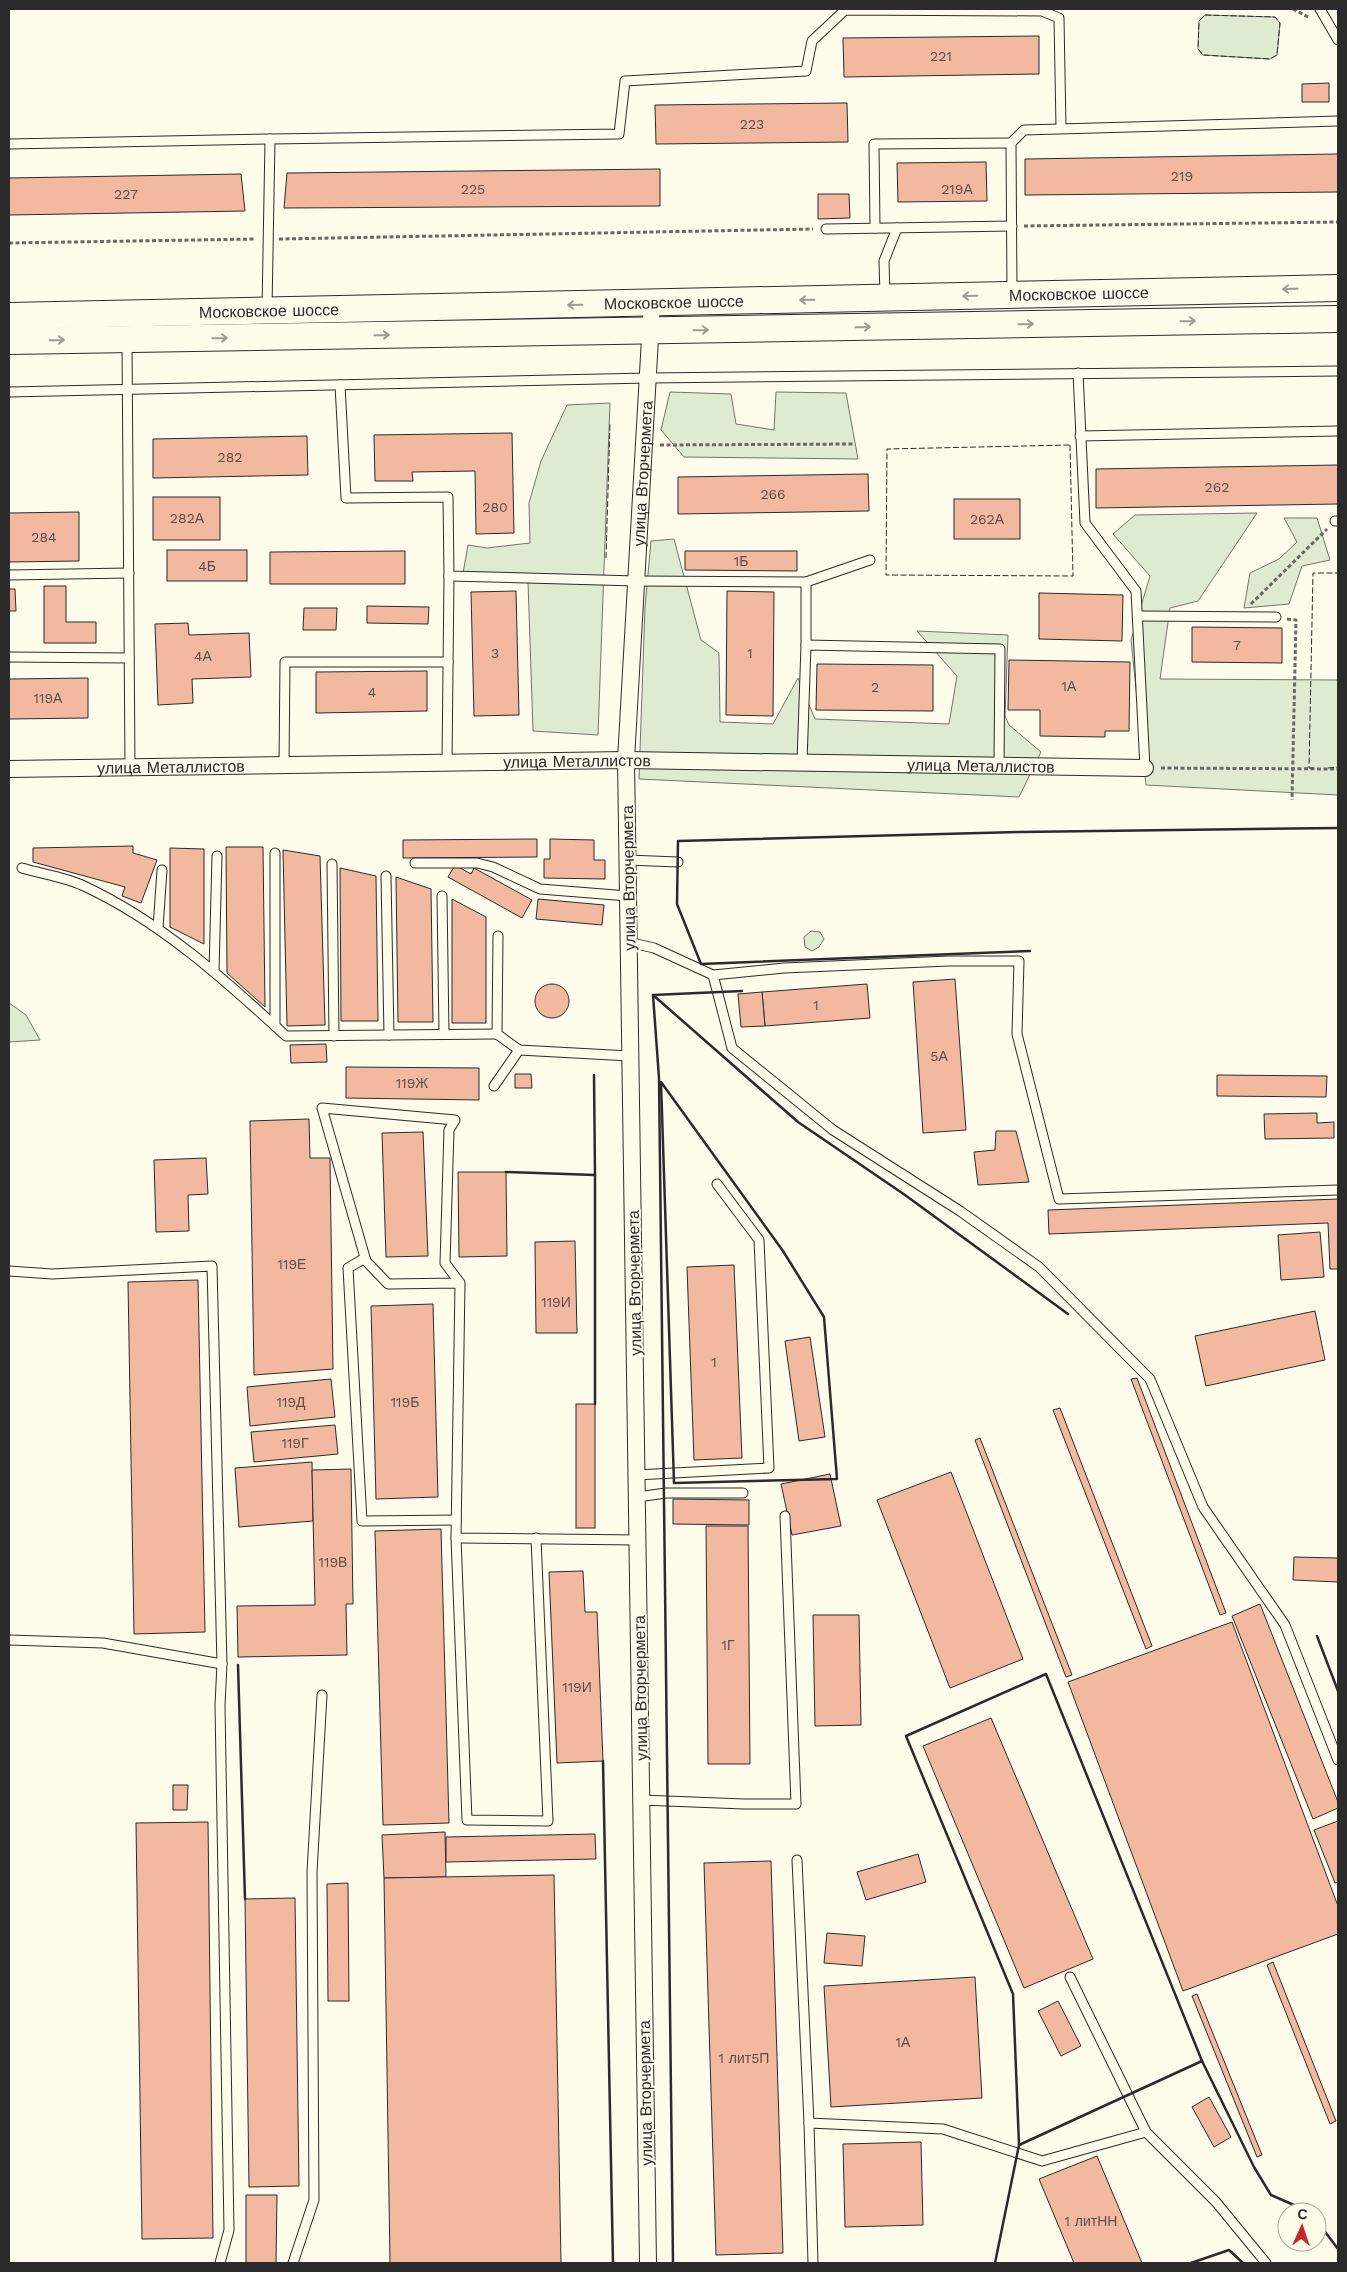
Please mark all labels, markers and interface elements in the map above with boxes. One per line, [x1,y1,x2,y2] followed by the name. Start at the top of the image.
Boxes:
[930,48,952,64] house number: 221
[740,116,764,132] house number: 223
[1171,168,1193,184] house number: 219
[461,181,485,197] house number: 225
[941,181,973,197] house number: 219А
[114,186,138,202] house number: 227
[1009,283,1149,305] street label: Московское шоссе
[1282,284,1298,294] one-way arrow
[962,291,978,300] one-way arrow
[604,292,744,313] street label: Московское шоссе
[799,295,815,304] one-way arrow
[199,300,339,322] street label: Московское шоссе
[567,300,583,310] one-way arrow
[1180,317,1196,326] one-way arrow
[1018,320,1034,329] one-way arrow
[855,323,871,332] one-way arrow
[692,325,709,335] one-way arrow
[374,331,390,340] one-way arrow
[212,333,228,343] one-way arrow
[49,335,65,345] one-way arrow
[629,400,656,547] street label: улица Вторчермета
[218,449,242,465] house number: 282
[1205,479,1229,495] house number: 262
[760,486,786,502] house number: 266
[482,499,508,515] house number: 280
[170,510,205,526] house number: 282А
[970,511,1005,527] house number: 262А
[31,529,57,545] house number: 284
[734,553,748,569] house number: 1Б
[198,558,216,574] house number: 4Б
[1233,637,1241,653] house number: 7
[491,645,499,661] house number: 3
[747,645,753,661] house number: 1
[194,648,213,664] house number: 4А
[1062,678,1077,694] house number: 1А
[871,679,879,695] house number: 2
[368,684,376,700] house number: 4
[34,690,63,706] house number: 119А
[503,751,651,772] street label: улица Металлистов
[907,755,1055,777] street label: улица Металлистов
[97,757,245,778] street label: улица Металлистов
[618,805,639,951] street label: улица Вторчермета
[813,997,819,1013] house number: 1
[930,1048,948,1064] house number: 5А
[396,1075,428,1091] house number: 119Ж
[624,1210,645,1356] street label: улица Вторчермета
[278,1256,306,1272] house number: 119Е
[541,1294,571,1310] house number: 119И
[711,1354,717,1370] house number: 1
[276,1394,306,1410] house number: 119Д
[391,1394,419,1410] house number: 119Б
[281,1435,309,1451] house number: 119Г
[319,1554,347,1570] house number: 119В
[630,1615,651,1761] street label: улица Вторчермета
[721,1637,735,1653] house number: 1Г
[562,1679,592,1695] house number: 119И
[635,2020,656,2166] street label: улица Вторчермета
[896,2034,911,2050] house number: 1А
[719,2050,769,2066] house number: 1 лит5П
[1277,2202,1327,2252] north arrow
[1297,2206,1308,2222] text: С
[1065,2213,1117,2229] house number: 1 литНН

